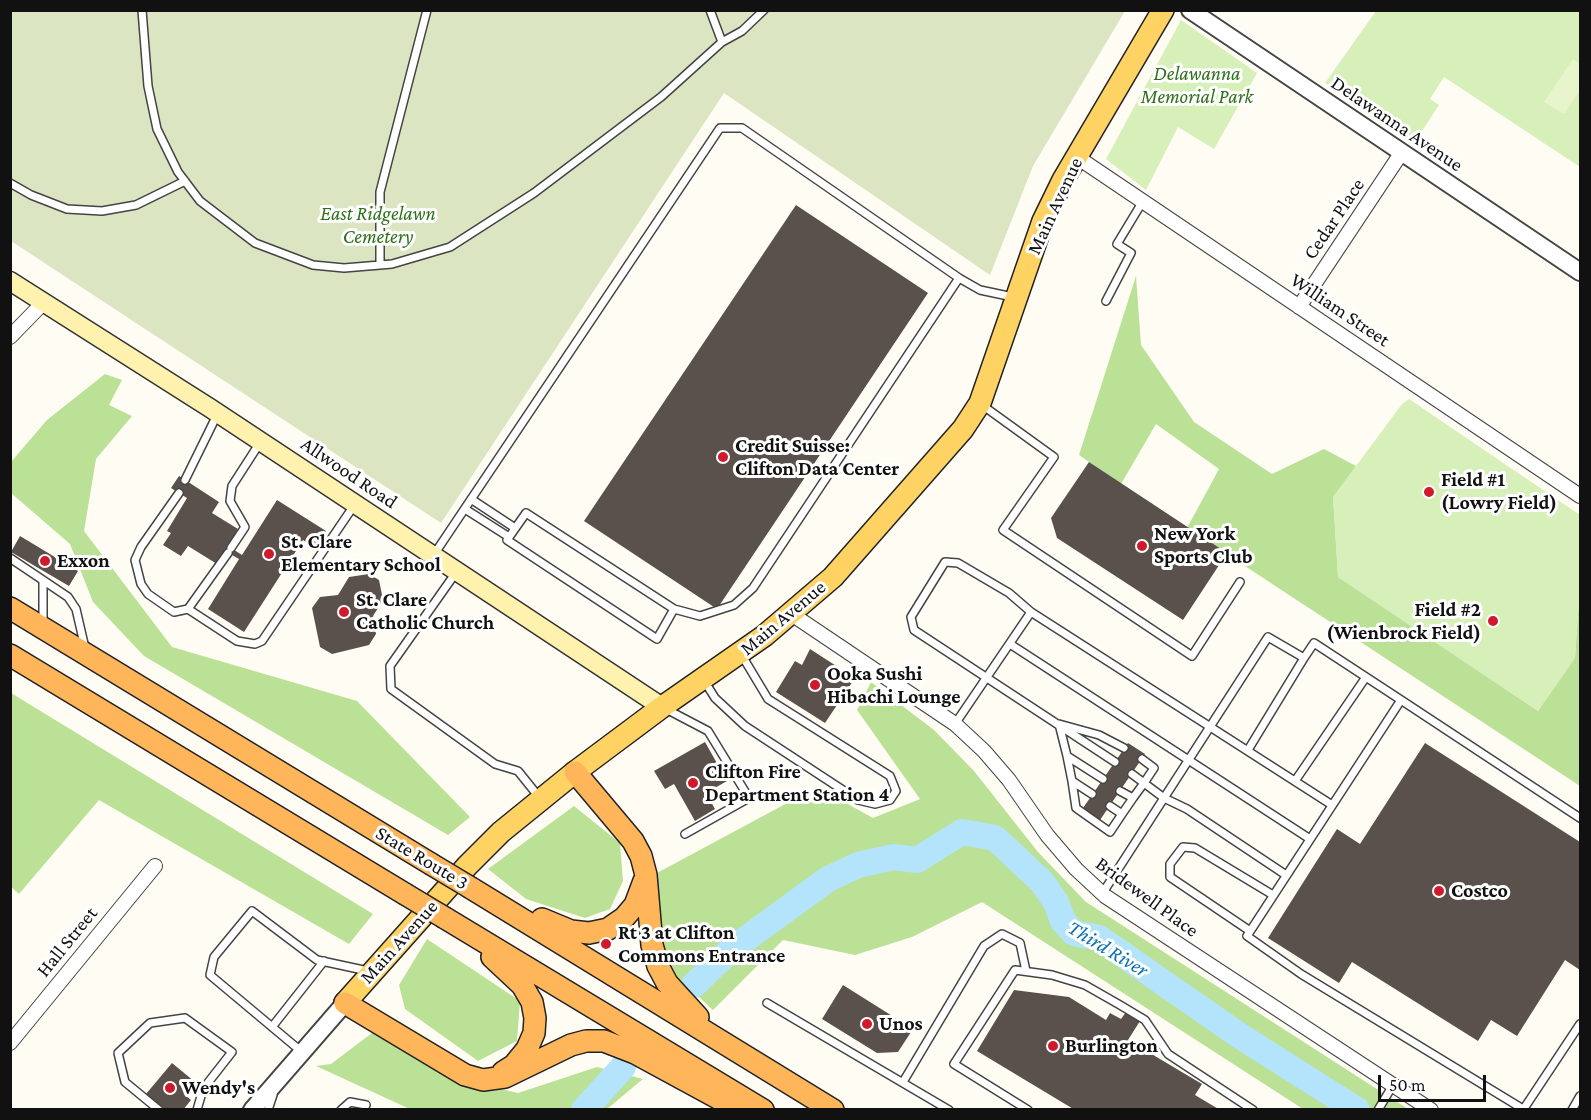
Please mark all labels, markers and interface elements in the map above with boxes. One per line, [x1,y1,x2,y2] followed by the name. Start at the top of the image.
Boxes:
[1141,62,1253,109] park label: Delawanna Memorial Park
[1327,71,1467,177] street label: Delawanna Avenue
[1022,154,1088,258] street label: Main Avenue
[1298,174,1370,264] street label: Cedar Place
[320,202,436,249] park label: East Ridgelawn Cemetery
[1286,268,1394,352] street label: William Street
[296,432,402,514] street label: Allwood Road
[735,434,899,481] place label: Credit Suisse: Clifton Data Center
[716,450,730,464] marker: Credit Suisse: Clifton Data Center
[1441,468,1557,515] place label: Field #1 (Lowry Field)
[1422,485,1436,499] marker: Field #1 (Lowry Field)
[1154,522,1253,569] place label: New York Sports Club
[281,530,441,577] place label: St. Clare Elementary School
[1135,539,1149,553] marker: New York Sports Club
[262,547,276,561] marker: St. Clare Elementary School
[57,549,110,573] place label: Exxon
[38,554,52,568] marker: Exxon
[735,575,831,661] street label: Main Avenue
[356,588,494,635] place label: St. Clare Catholic Church
[1326,598,1481,645] place label: Field #2 (Wienbrock Field)
[337,605,351,619] marker: St. Clare Catholic Church
[1486,614,1500,628] marker: Field #2 (Wienbrock Field)
[827,662,960,709] place label: Ooka Sushi Hibachi Lounge
[808,678,822,692] marker: Ooka Sushi Hibachi Lounge
[705,760,889,807] place label: Clifton Fire Department Station 4
[686,776,700,790] marker: Clifton Fire Department Station 4
[371,821,473,895] street label: State Route 3
[1091,852,1203,942] street label: Bridewell Place
[1451,879,1508,903] place label: Costco
[1432,884,1446,898] marker: Costco
[355,895,443,989] street label: Main Avenue
[31,902,103,982] street label: Hall Street
[1063,915,1153,983] water label: Third River
[618,921,785,968] place label: Rt 3 at Clifton Commons Entrance
[599,937,613,951] marker: Rt 3 at Clifton Commons Entrance
[879,1012,923,1036] place label: Unos
[860,1017,874,1031] marker: Unos
[1065,1034,1158,1058] place label: Burlington
[1046,1039,1060,1053] marker: Burlington
[1381,1063,1489,1101] scale bar
[1389,1075,1426,1095] text: 50 m
[182,1076,255,1100] place label: Wendy's
[163,1081,177,1095] marker: Wendy's

